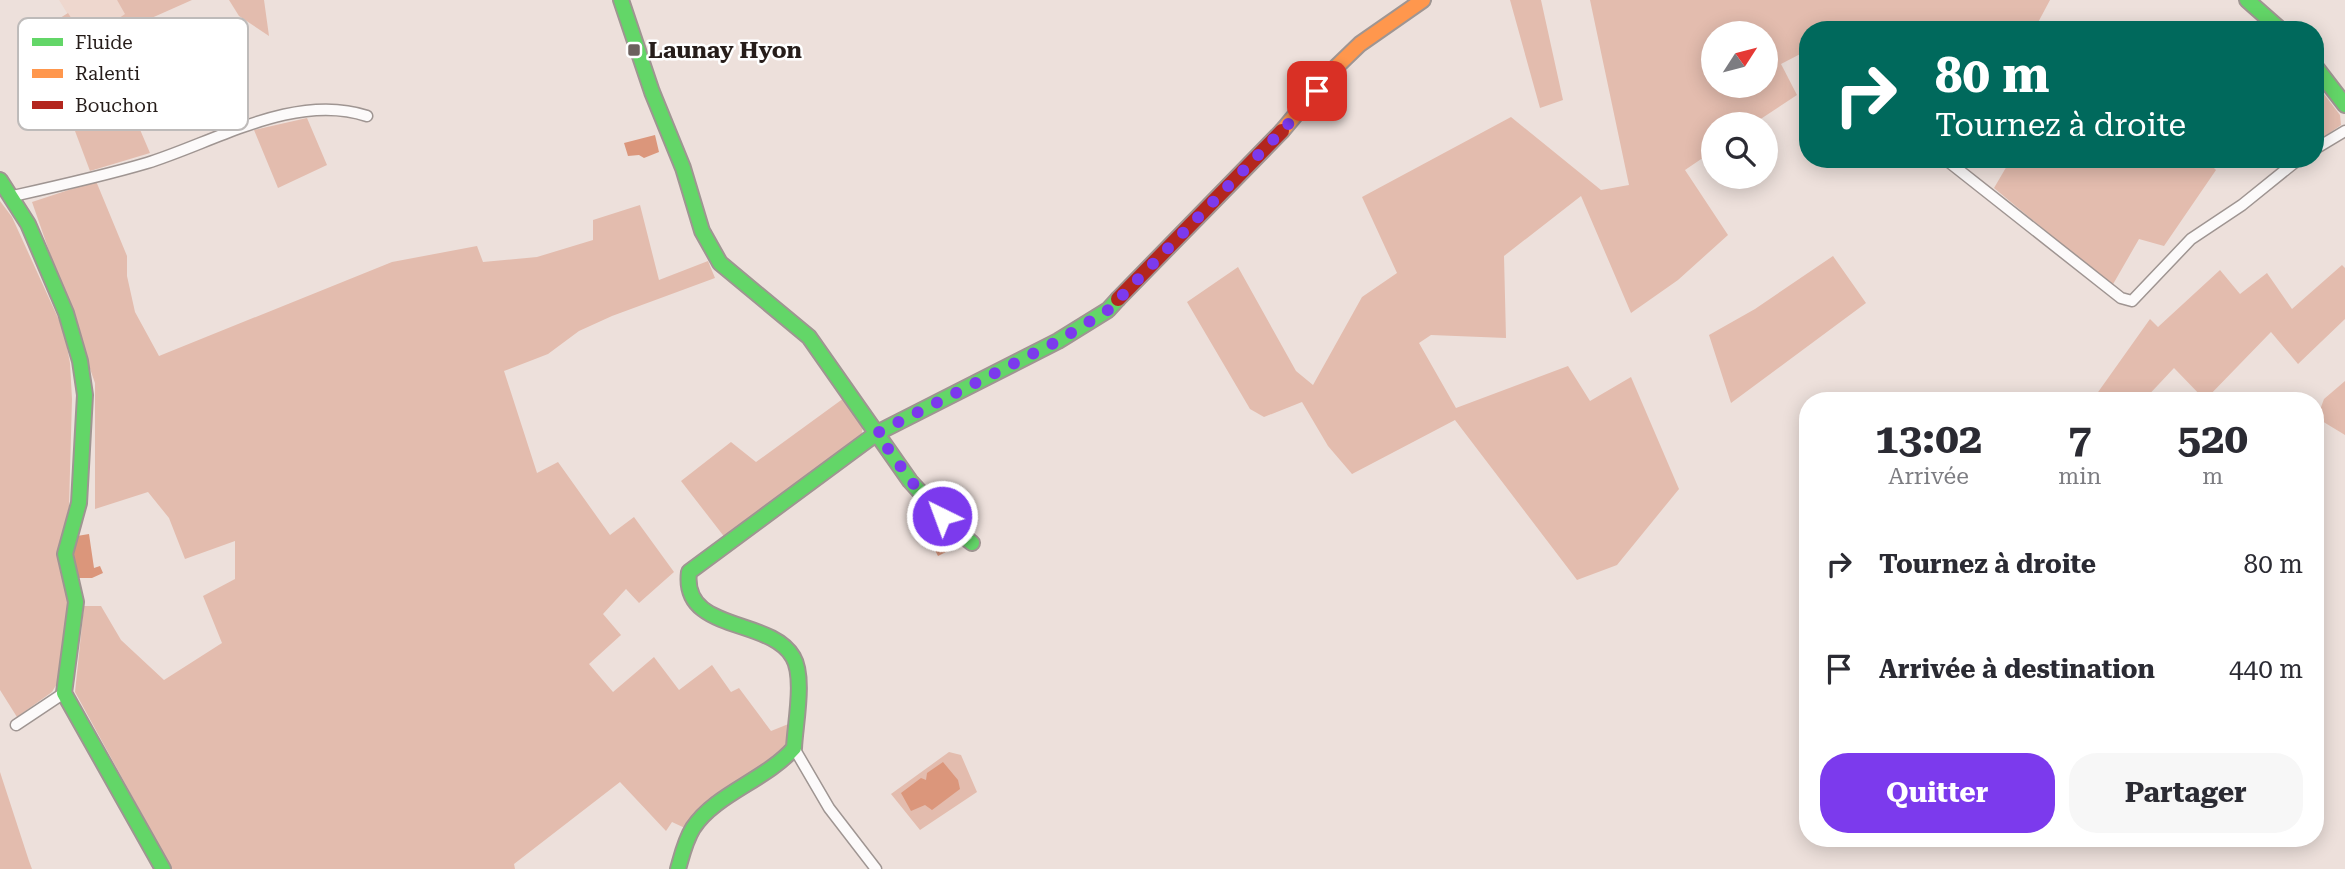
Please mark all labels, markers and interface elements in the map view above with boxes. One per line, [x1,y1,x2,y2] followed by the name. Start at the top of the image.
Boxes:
[18,18,248,130] legend
[1701,21,1778,98] north arrow
[1701,21,1778,189] map controls
[75,31,133,54] text: Fluide
[648,37,803,64] place label: Launay Hyon
[626,42,642,58] marker: Launay Hyon
[1935,47,2050,104] text: 80 m
[1820,49,1911,140] icon: right
[1287,61,1347,121] pin
[75,62,140,85] text: Ralenti
[1298,72,1336,110] icon: arrive
[75,94,158,117] text: Bouchon
[1935,106,2186,144] text: Tournez à droite
[1701,112,1778,189] button: search
[1875,414,1982,463] text: 13:02
[2068,414,2092,463] text: 7
[2177,414,2248,463] text: 520
[1888,463,1969,490] text: Arrivée
[2058,463,2101,490] text: min
[2202,463,2223,490] text: m
[905,479,979,553] position arrow
[1820,545,1858,583] icon: right
[1879,549,2096,579] text: Tournez à droite
[2244,549,2303,579] text: 80 m
[1820,650,1858,688] icon: arrive
[1879,654,2155,684] text: Arrivée à destination
[2229,654,2303,684] text: 440 m
[1820,753,2055,833] button: Quitter
[2069,753,2303,833] button: Partager

